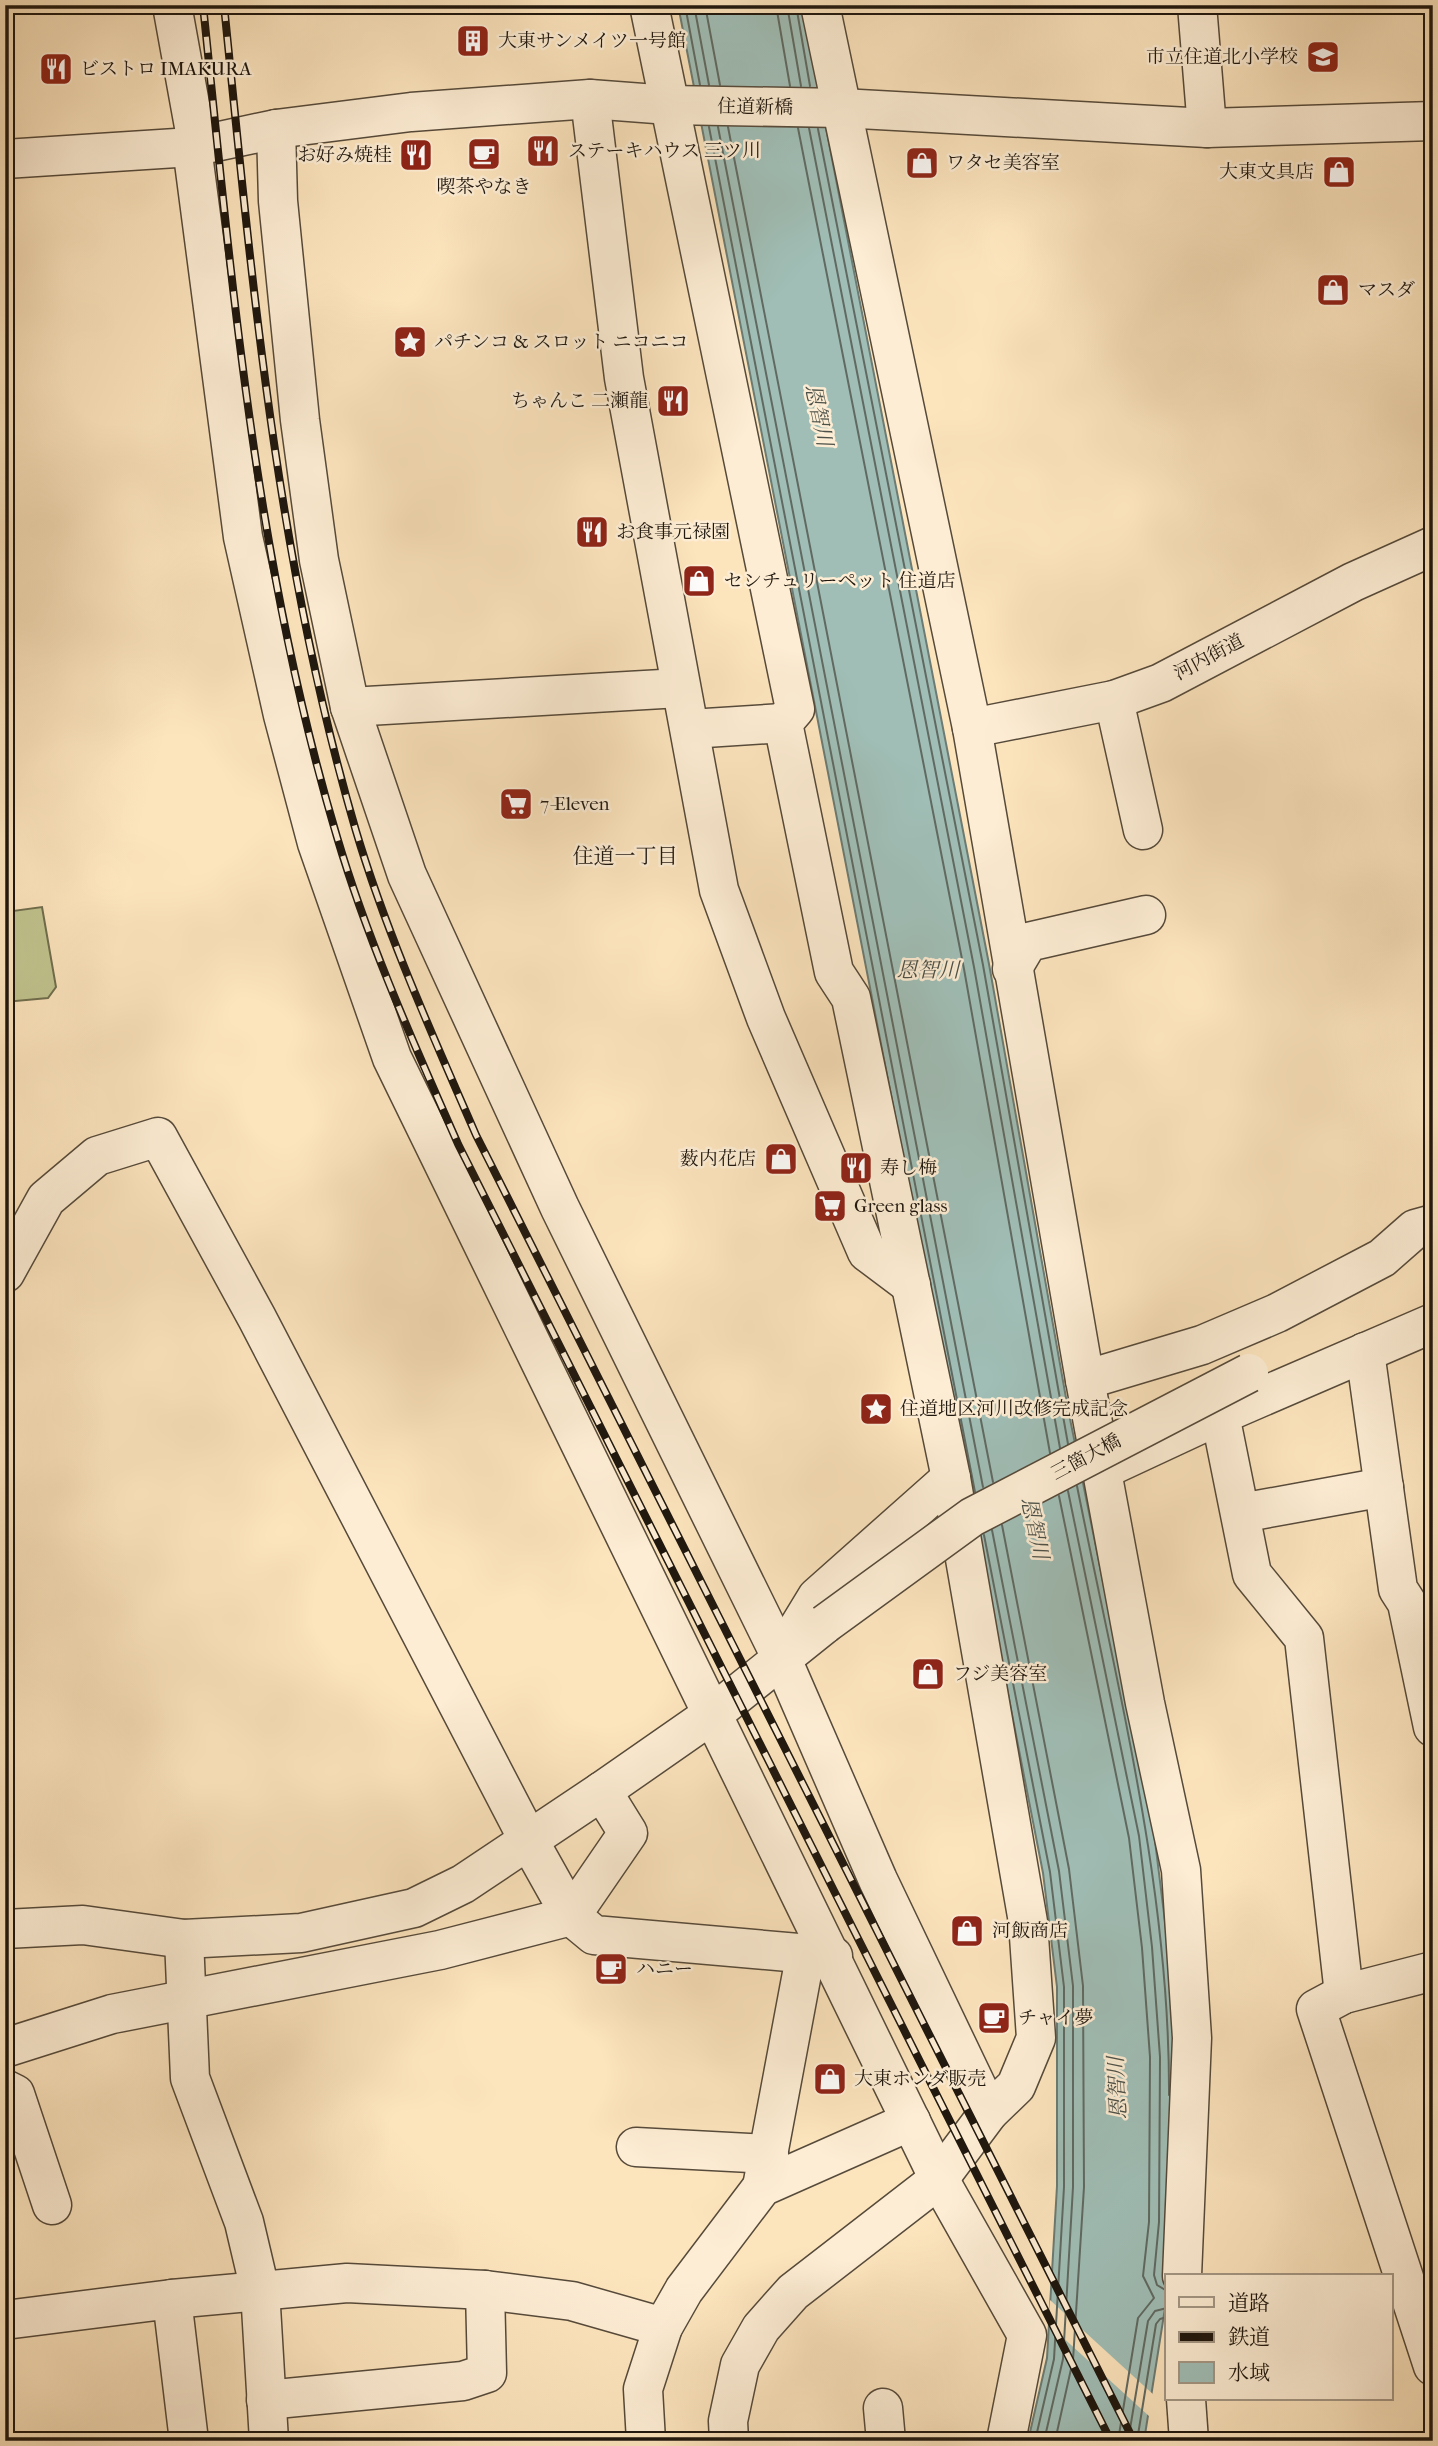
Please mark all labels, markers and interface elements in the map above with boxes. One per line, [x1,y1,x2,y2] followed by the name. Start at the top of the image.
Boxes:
[454,22,492,60] building icon: 大東サンメイツ一号館
[498,30,686,52] place label: 大東サンメイツ一号館
[1304,38,1342,76] school or university icon: 市立住道北小学校
[1146,46,1298,68] place label: 市立住道北小学校
[37,50,75,88] restaurant icon: ビストロ IMAKURA
[80,58,252,80] place label: ビストロ IMAKURA
[717,95,793,119] street label: 住道新橋
[524,132,562,170] restaurant icon: ステーキハウス 三ツ川
[465,135,503,173] cafe icon: 喫茶やなき
[397,136,435,174] restaurant icon: お好み焼桂
[568,140,761,162] place label: ステーキハウス 三ツ川
[297,144,392,166] place label: お好み焼桂
[903,144,941,182] shop icon: ワタセ美容室
[946,152,1060,174] place label: ワタセ美容室
[1320,153,1358,191] shop icon: 大東文具店
[1219,161,1314,183] place label: 大東文具店
[436,176,532,198] place label: 喫茶やなき
[1314,271,1352,309] shop icon: マスダ
[1358,279,1415,301] place label: マスダ
[391,323,429,361] place icon: パチンコ & スロット ニコニコ
[434,331,689,353] place label: パチンコ & スロット ニコニコ
[654,382,692,420] restaurant icon: ちゃんこ 二瀬龍
[801,382,838,450] water label: 恩智川
[511,390,648,412] place label: ちゃんこ 二瀬龍
[573,513,611,551] restaurant icon: お食事元禄園
[616,521,730,543] place label: お食事元禄園
[680,562,718,600] shop icon: センチュリーペット 住道店
[724,570,956,592] place label: センチュリーペット 住道店
[1170,629,1248,685] street label: 河内街道
[497,785,535,823] supermarket icon: 7-Eleven
[540,793,610,815] place label: 7-Eleven
[573,844,678,868] district label: 住道一丁目
[897,958,961,982] water label: 恩智川
[762,1140,800,1178] shop icon: 薮内花店
[680,1148,756,1170] place label: 薮内花店
[837,1149,875,1187] restaurant icon: 寿し梅
[880,1157,937,1179] place label: 寿し梅
[811,1187,849,1225] supermarket icon: Green glass
[854,1195,948,1217] place label: Green glass
[857,1390,895,1428] place icon: 住道地区河川改修完成記念
[900,1398,1128,1420] place label: 住道地区河川改修完成記念
[1047,1429,1125,1485] street label: 三箇大橋
[1017,1495,1054,1563] water label: 恩智川
[909,1655,947,1693] shop icon: フジ美容室
[953,1663,1047,1685] place label: フジ美容室
[948,1912,986,1950] shop icon: 河飯商店
[992,1920,1068,1942] place label: 河飯商店
[592,1950,630,1988] cafe icon: ハニー
[636,1958,693,1980] place label: ハニー
[975,1999,1013,2037] cafe icon: チャイ夢
[1018,2007,1093,2029] place label: チャイ夢
[1103,2054,1131,2120] water label: 恩智川
[811,2060,849,2098] shop icon: 大東ホンダ販売
[854,2068,986,2090] place label: 大東ホンダ販売
[1165,2274,1392,2400] legend
[1228,2291,1270,2315] text: 道路
[1228,2325,1270,2349] text: 鉄道
[1228,2361,1270,2385] text: 水域

